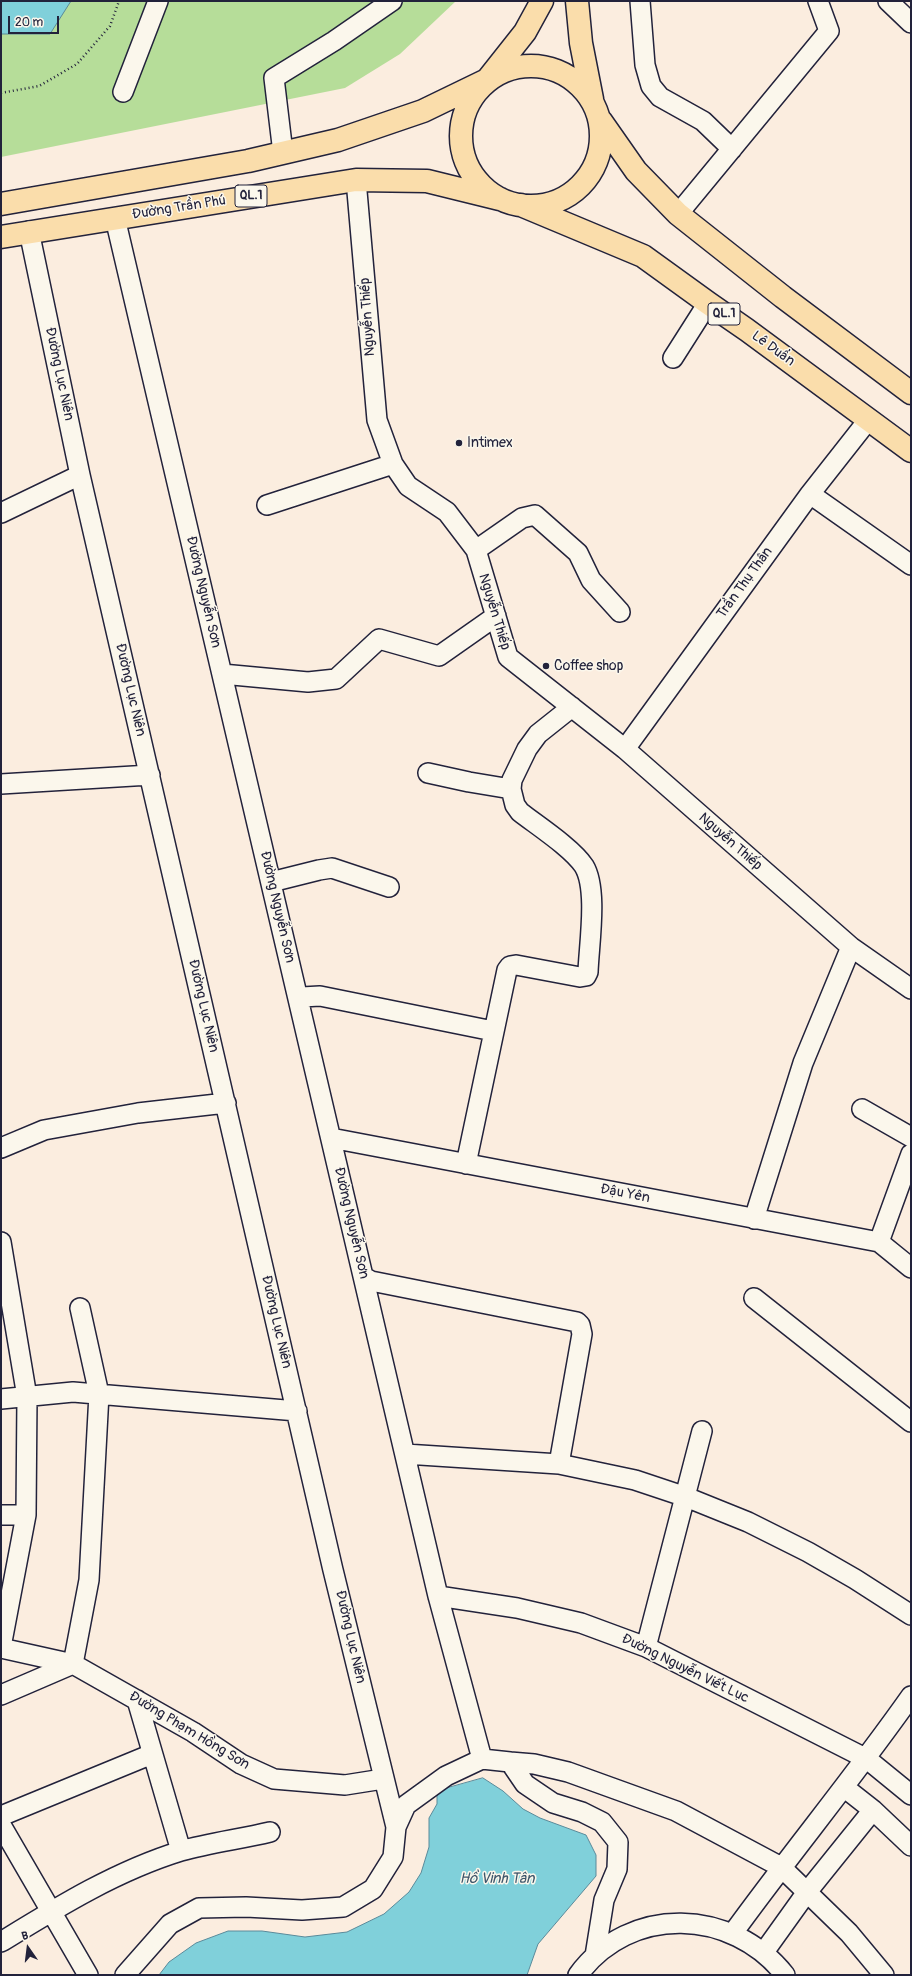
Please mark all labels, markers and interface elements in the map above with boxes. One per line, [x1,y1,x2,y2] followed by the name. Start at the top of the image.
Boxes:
[10,8,61,34] scale bar
[15,15,43,30] text: 20 m
[235,185,267,207] road number: QL.1
[131,192,227,224] street label: Đường Trần Phú
[357,277,379,357] street label: Nguyễn Thiếp
[708,303,740,325] road number: QL.1
[41,326,77,422] street label: Đường Lục Niên
[748,328,798,370] street label: Lê Duẩn
[467,435,513,451] place label: Intimex
[454,438,464,448] marker: Intimex
[182,534,224,650] street label: Đường Nguyễn Sơn
[714,544,776,622] street label: Trần Thụ Thân
[474,572,514,652] street label: Nguyễn Thiếp
[111,642,149,738] street label: Đường Lục Niên
[554,658,623,674] place label: Coffee shop
[541,661,551,671] marker: Coffee shop
[695,810,765,874] street label: Nguyễn Thiếp
[256,849,298,965] street label: Đường Nguyễn Sơn
[184,958,222,1054] street label: Đường Lục Niên
[330,1165,372,1281] street label: Đường Nguyễn Sơn
[599,1181,651,1207] street label: Đậu Yên
[257,1274,295,1370] street label: Đường Lục Niên
[331,1589,369,1685] street label: Đường Lục Niên
[619,1631,751,1707] street label: Đường Nguyễn Viết Lục
[126,1688,252,1774] street label: Đường Phạm Hồng Sơn
[459,1870,535,1888] water label: Hồ Vinh Tân
[8,1928,48,1968] north arrow
[20,1929,30,1943] text: B

